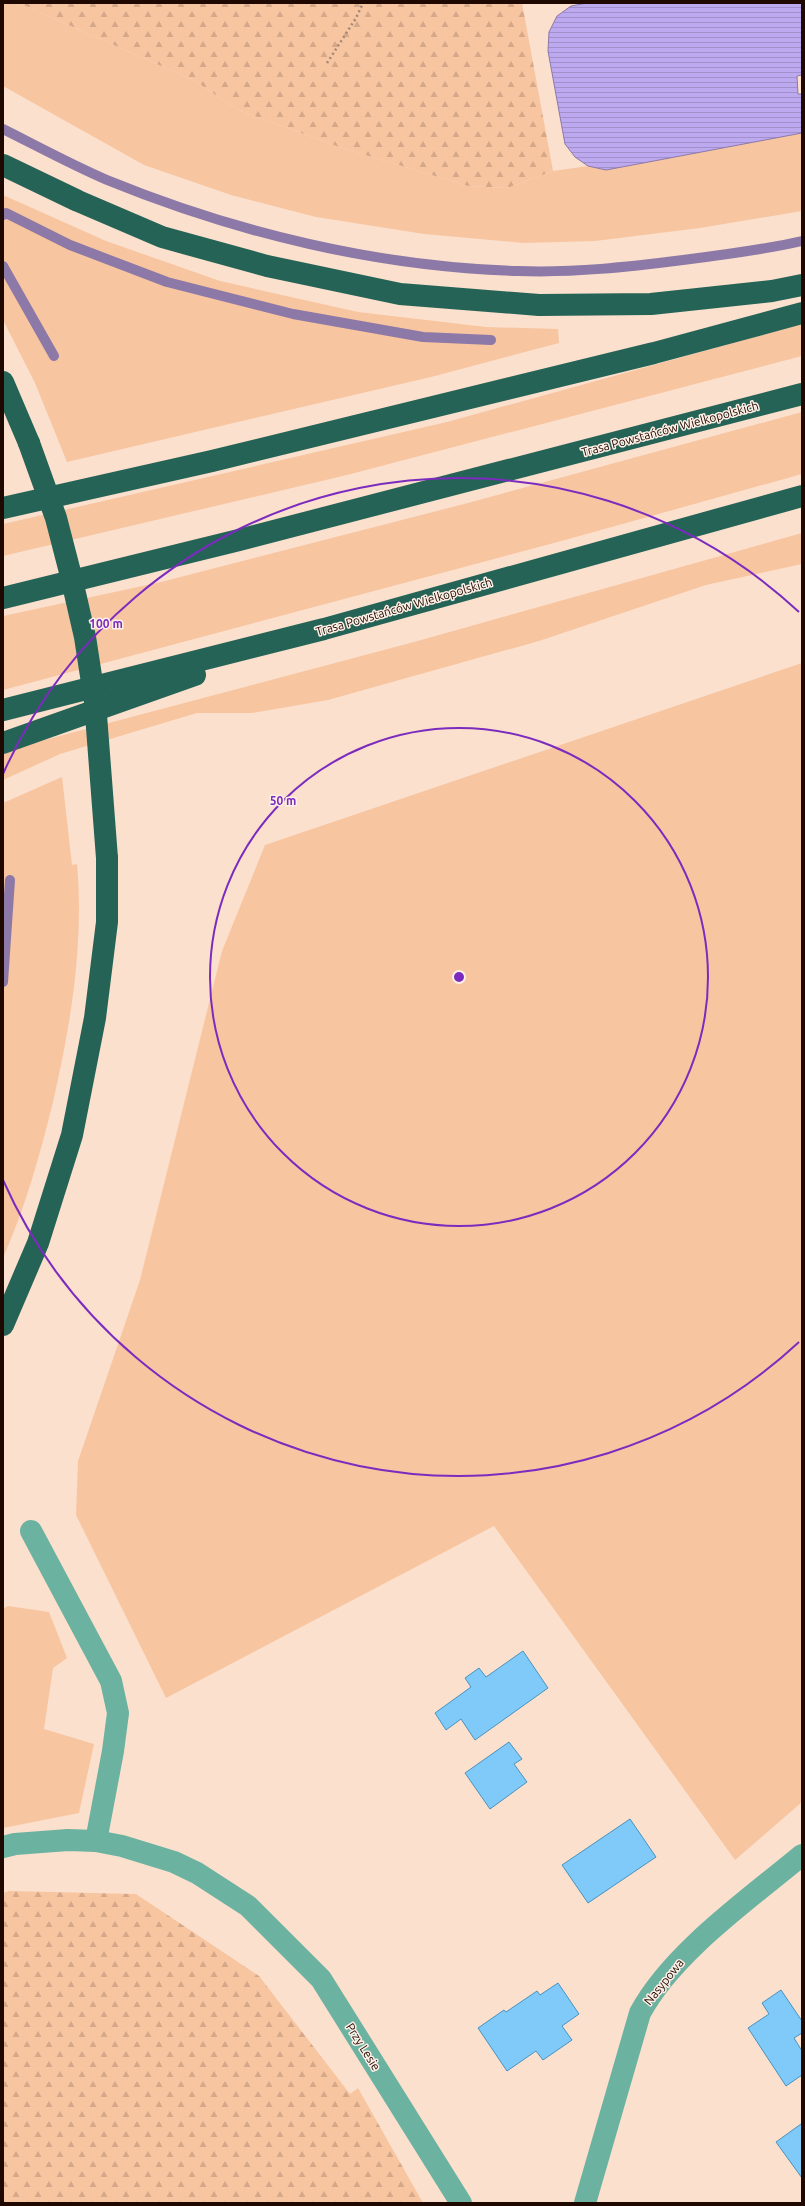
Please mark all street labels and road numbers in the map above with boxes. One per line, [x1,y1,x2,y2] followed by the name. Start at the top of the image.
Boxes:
[580,399,760,458] street label: Trasa Powstańców Wielkopolskich
[314,575,493,638] street label: Trasa Powstańców Wielkopolskich
[641,1956,686,2007] street label: Nasypowa
[344,2021,383,2073] street label: Przy Lesie

